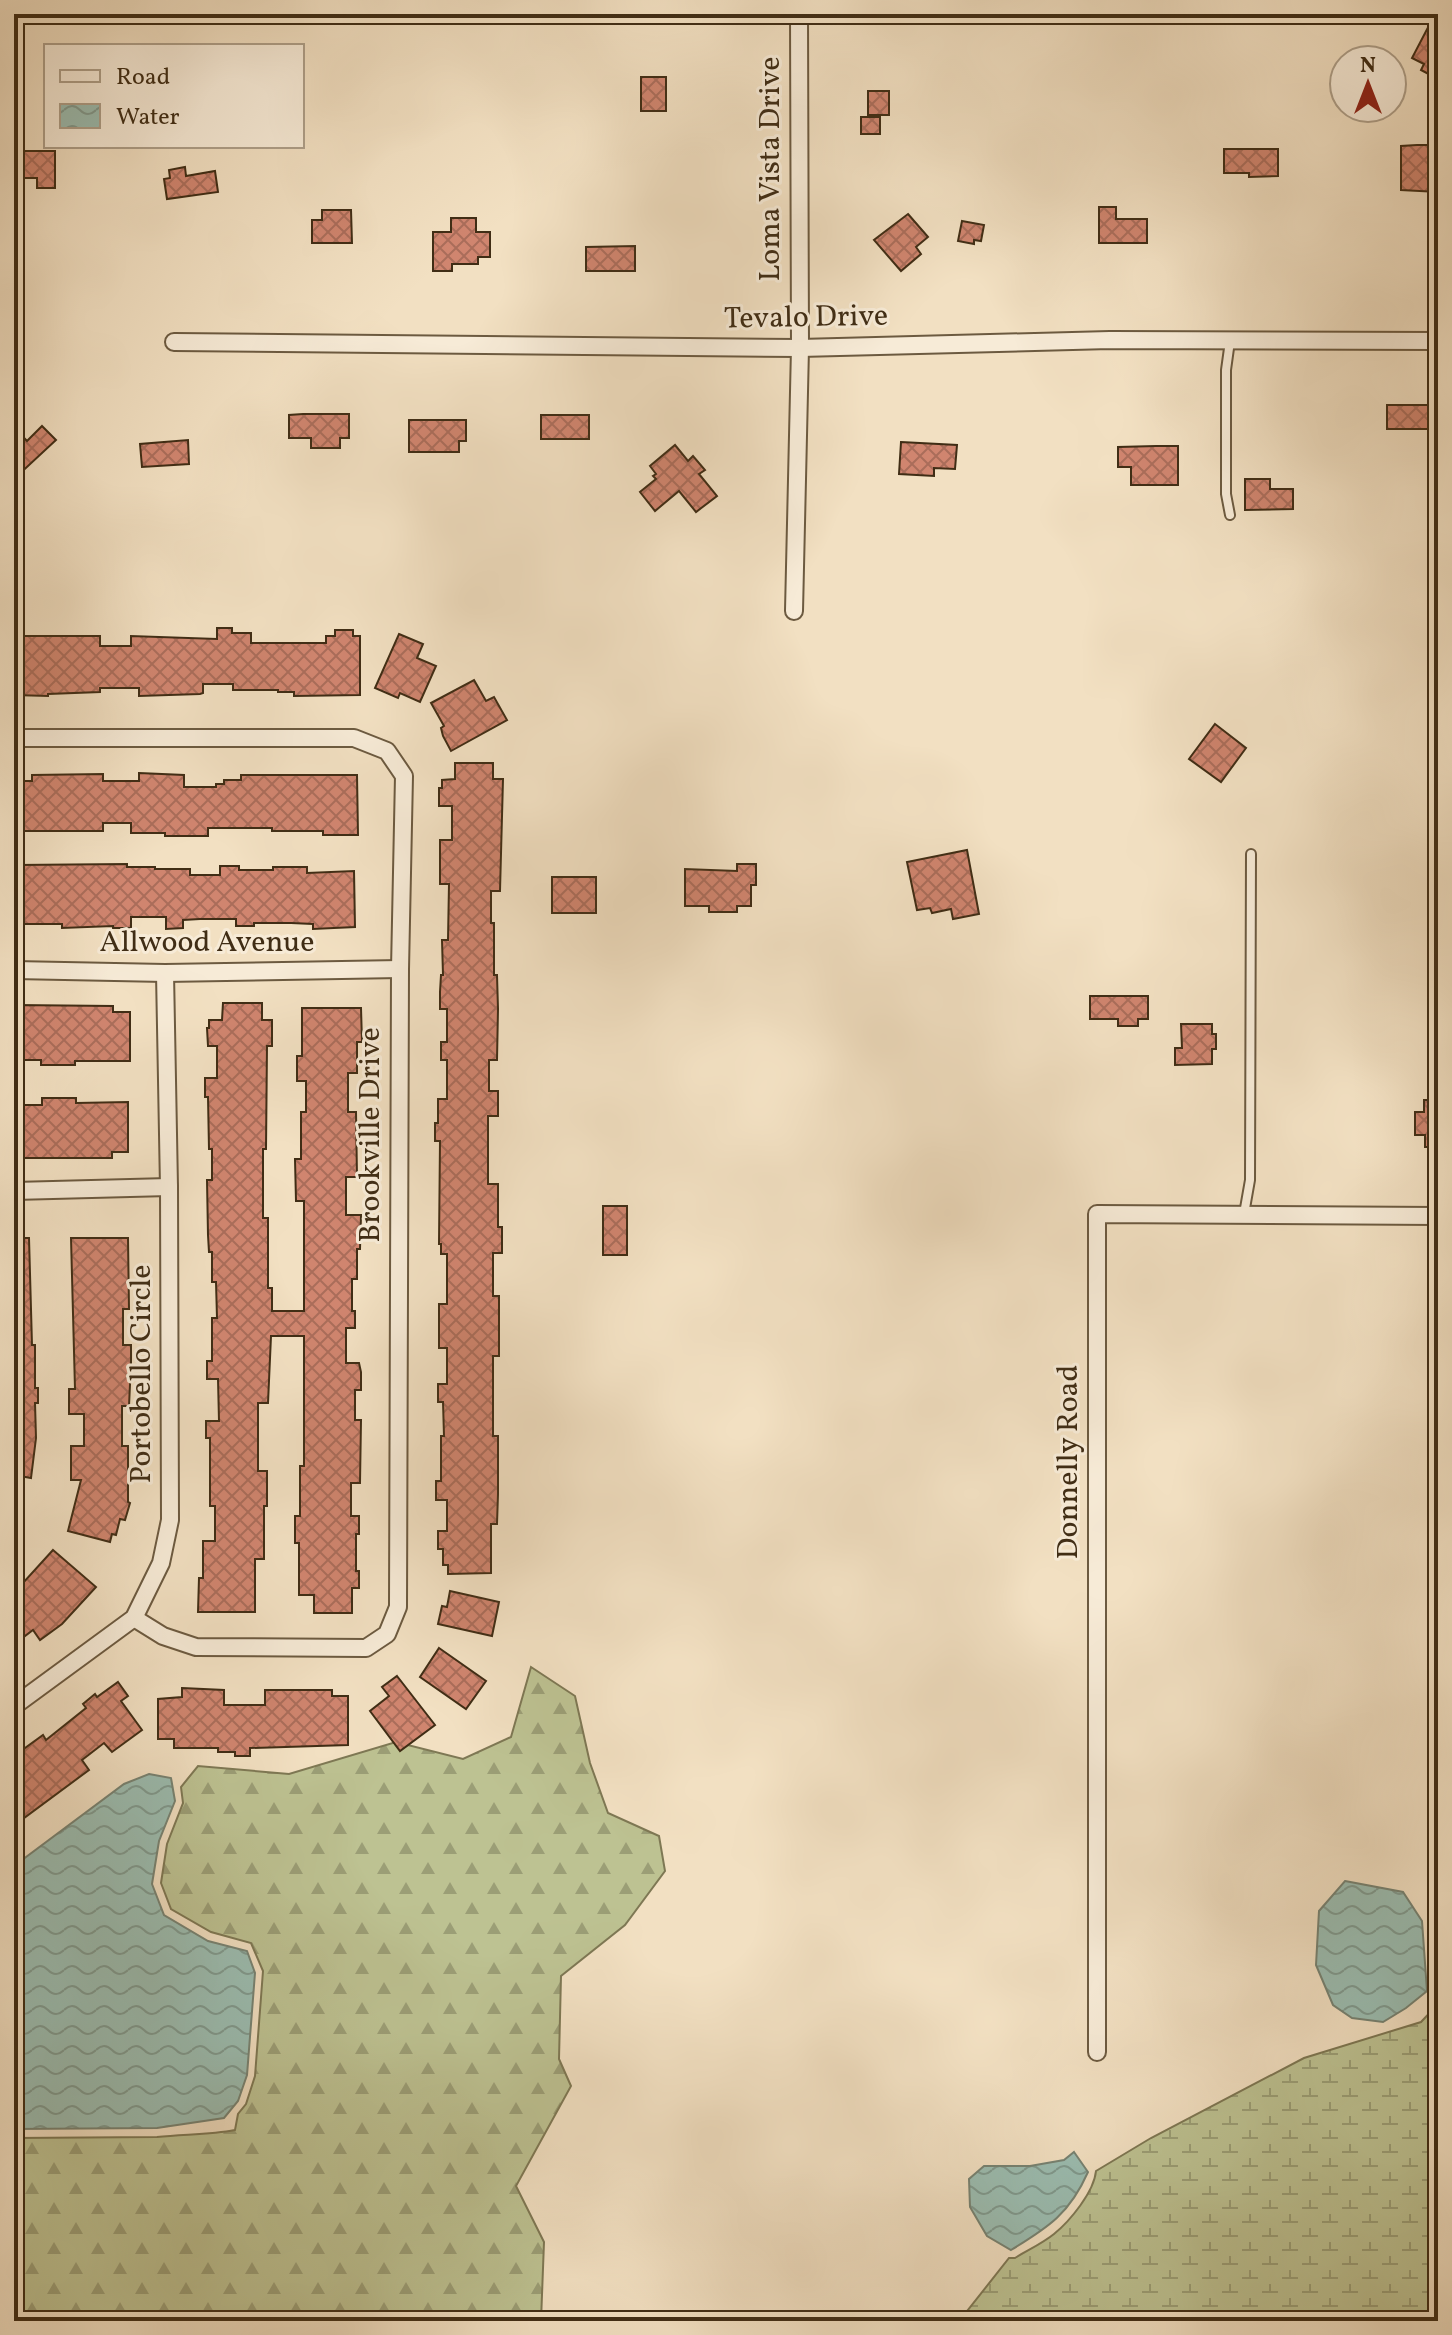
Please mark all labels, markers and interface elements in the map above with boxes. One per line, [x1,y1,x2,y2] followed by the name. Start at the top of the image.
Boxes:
[44,44,304,148] legend
[1328,44,1408,124] north arrow
[1360,51,1376,82] text: N
[750,56,792,282] street label: Loma Vista Drive
[116,61,170,95] text: Road
[116,101,180,135] text: Water
[723,296,889,340] street label: Tevalo Drive
[100,922,314,964] street label: Allwood Avenue
[350,1027,392,1243] street label: Brookville Drive
[121,1265,163,1483] street label: Portobello Circle
[1048,1365,1090,1559] street label: Donnelly Road

